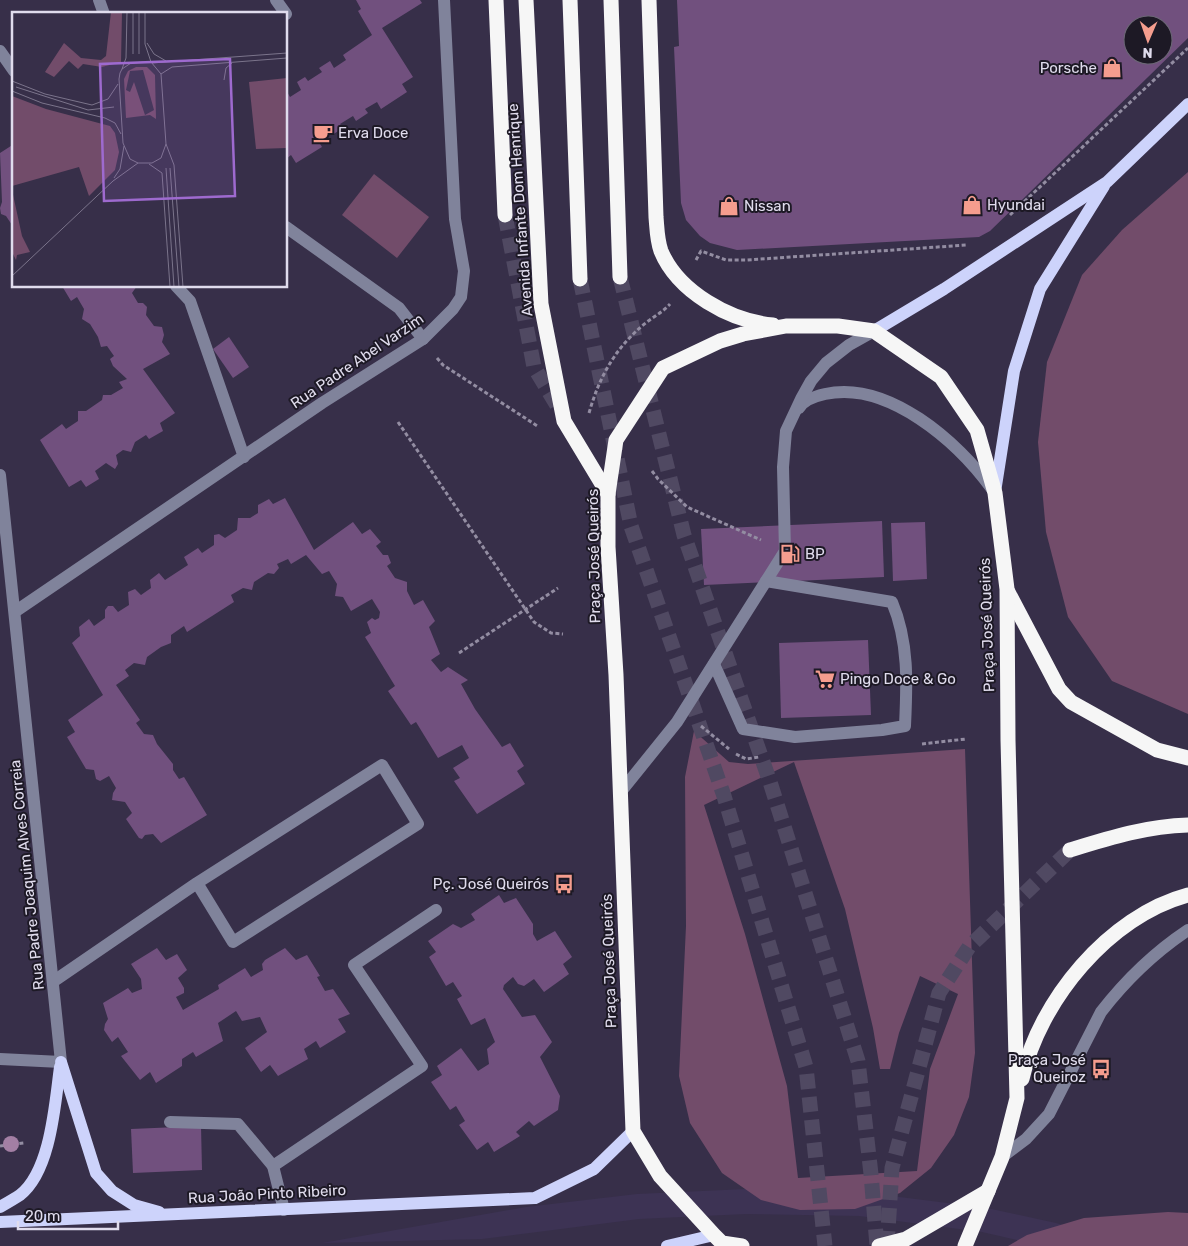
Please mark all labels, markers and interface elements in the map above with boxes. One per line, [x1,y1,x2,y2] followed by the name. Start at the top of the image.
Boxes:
[12,12,288,288] inset map
[1123,15,1173,65] north arrow
[1142,44,1153,61] text: N
[1101,57,1123,79] shop icon: Porsche
[1040,59,1097,77] place label: Porsche
[504,103,536,317] street label: Avenida Infante Dom Henrique
[312,122,334,144] cafe icon: Erva Doce
[338,124,408,142] place label: Erva Doce
[961,194,983,216] shop icon: Hyundai
[718,195,740,217] shop icon: Nissan
[987,196,1045,214] place label: Hyundai
[744,197,791,215] place label: Nissan
[287,310,427,412] street label: Rua Padre Abel Varzim
[584,488,604,623] street label: Praça José Queirós
[779,543,801,565] fuel station icon: BP
[805,545,825,563] place label: BP
[976,557,998,693] street label: Praça José Queirós
[814,668,836,690] supermarket icon: Pingo Doce & Go
[840,670,956,688] place label: Pingo Doce & Go
[6,759,48,991] street label: Rua Padre Joaquim Alves Correia
[553,873,575,895] bus stop icon: Pç. José Queirós
[433,875,549,893] place label: Pç. José Queirós
[598,893,620,1029] street label: Praça José Queirós
[1008,1051,1086,1086] place label: Praça José Queiroz
[1090,1058,1112,1080] bus stop icon: Praça José Queiroz
[187,1181,347,1207] street label: Rua João Pinto Ribeiro
[18,1198,118,1230] scale bar
[25,1207,60,1225] text: 20 m

